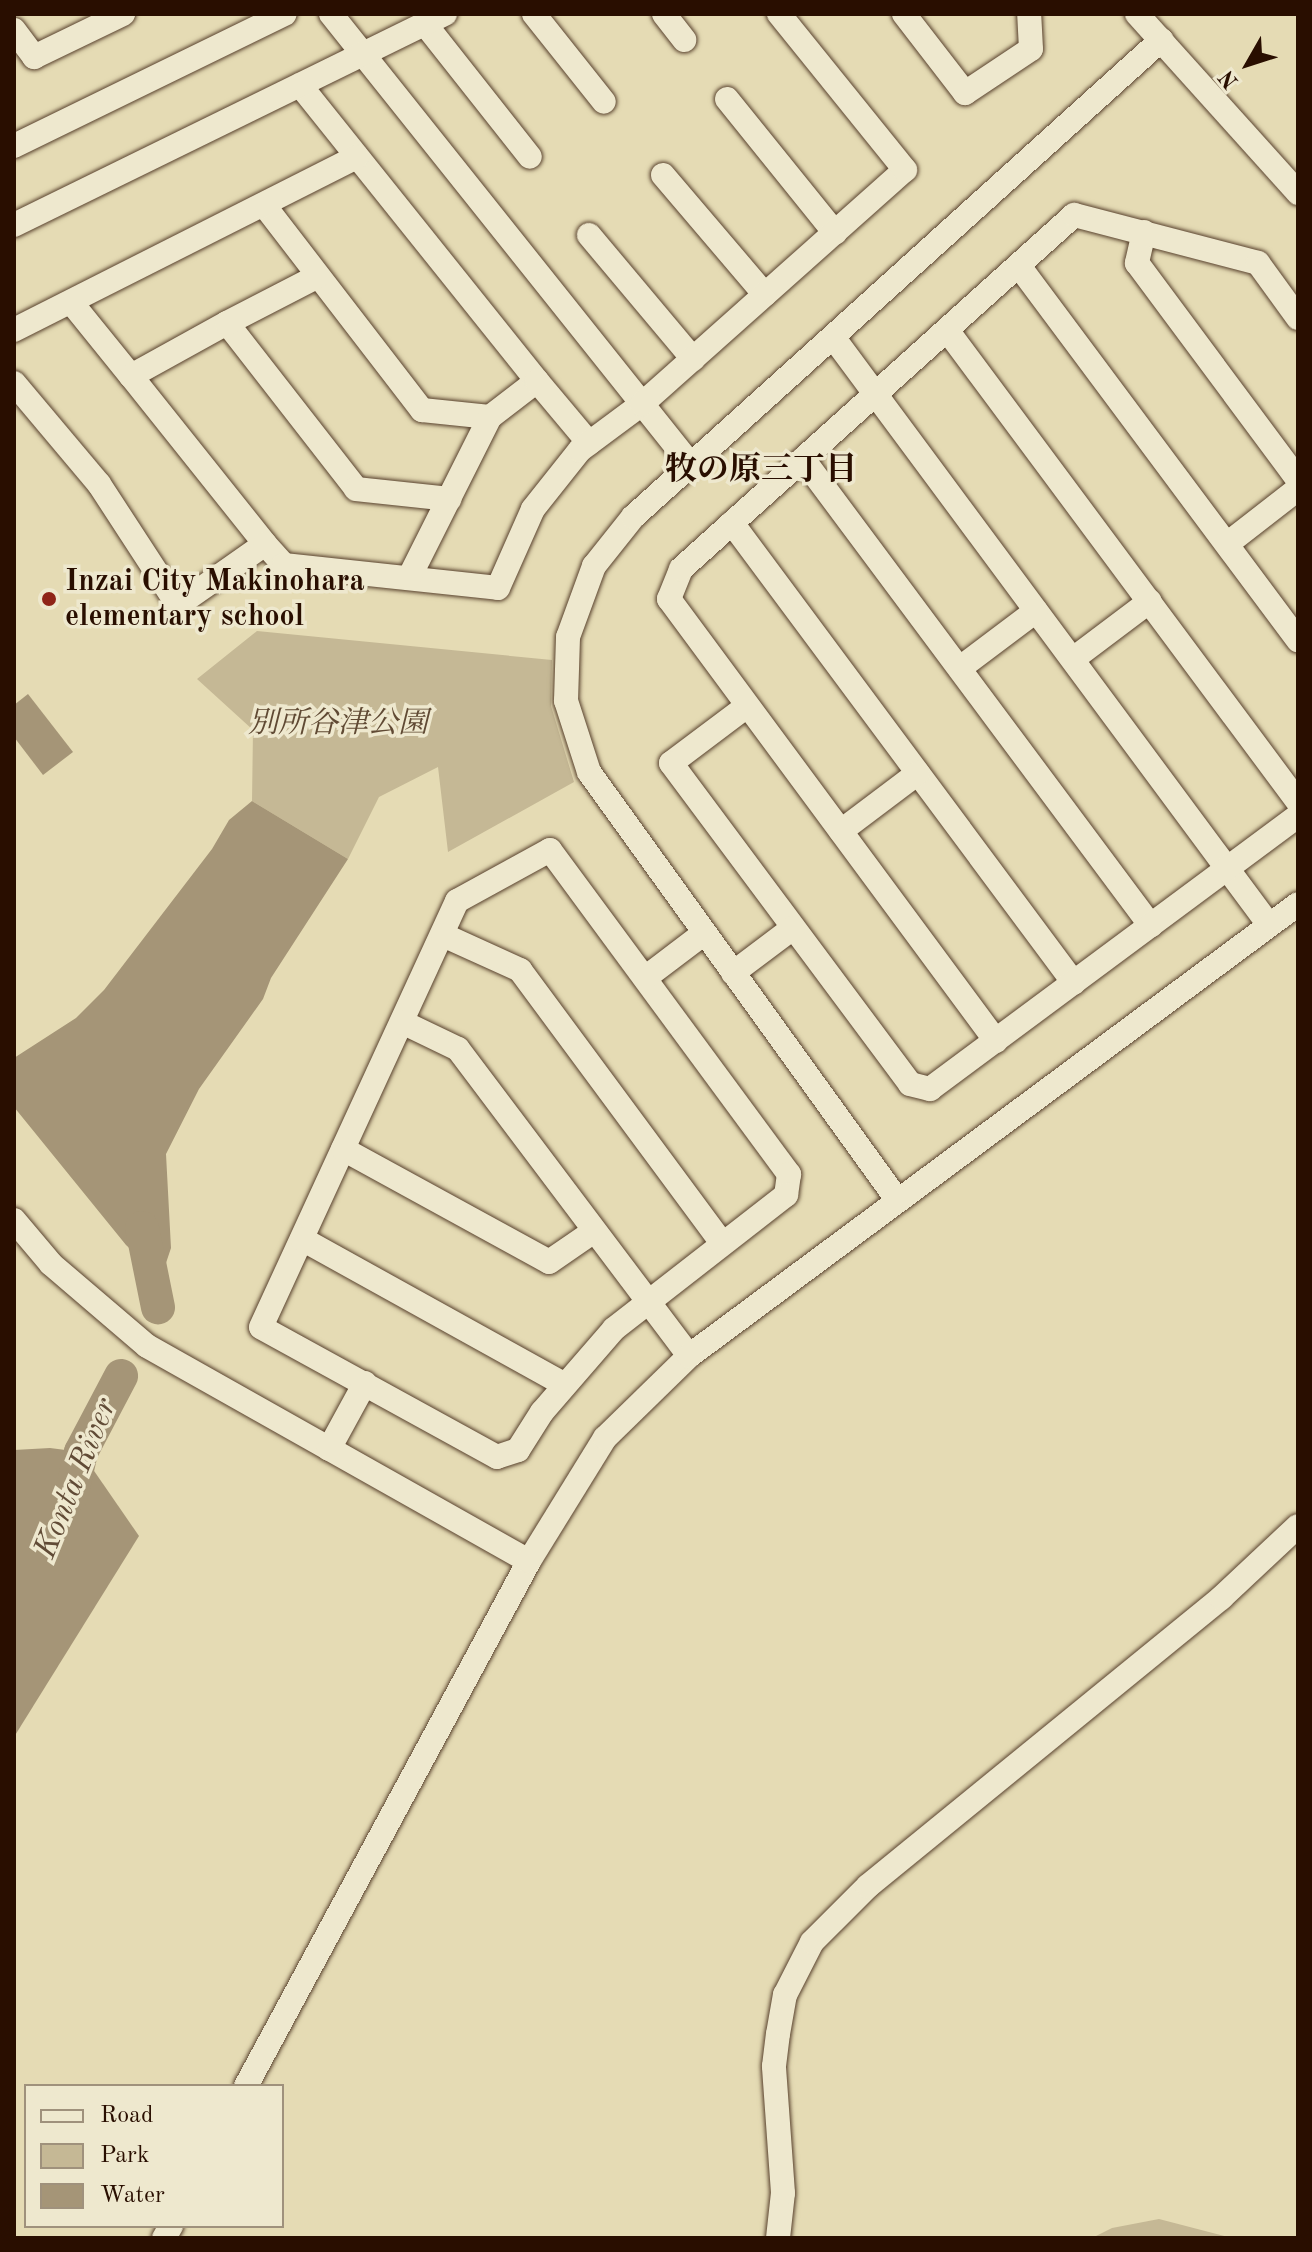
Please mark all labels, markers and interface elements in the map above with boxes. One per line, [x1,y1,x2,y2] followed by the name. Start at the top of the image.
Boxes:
[1208,24,1288,104] north arrow
[1216,66,1243,93] text: N
[665,452,857,490] district label: 牧の原三丁目
[65,564,365,634] place label: Inzai City Makinohara elementary school
[40,590,58,608] marker: Inzai City Makinohara elementary school
[248,706,428,742] park label: 別所谷津公園
[27,1393,127,1565] water label: Konta River
[24,2084,284,2228] legend
[100,2104,153,2128] text: Road
[100,2144,149,2168] text: Park
[100,2184,165,2208] text: Water

